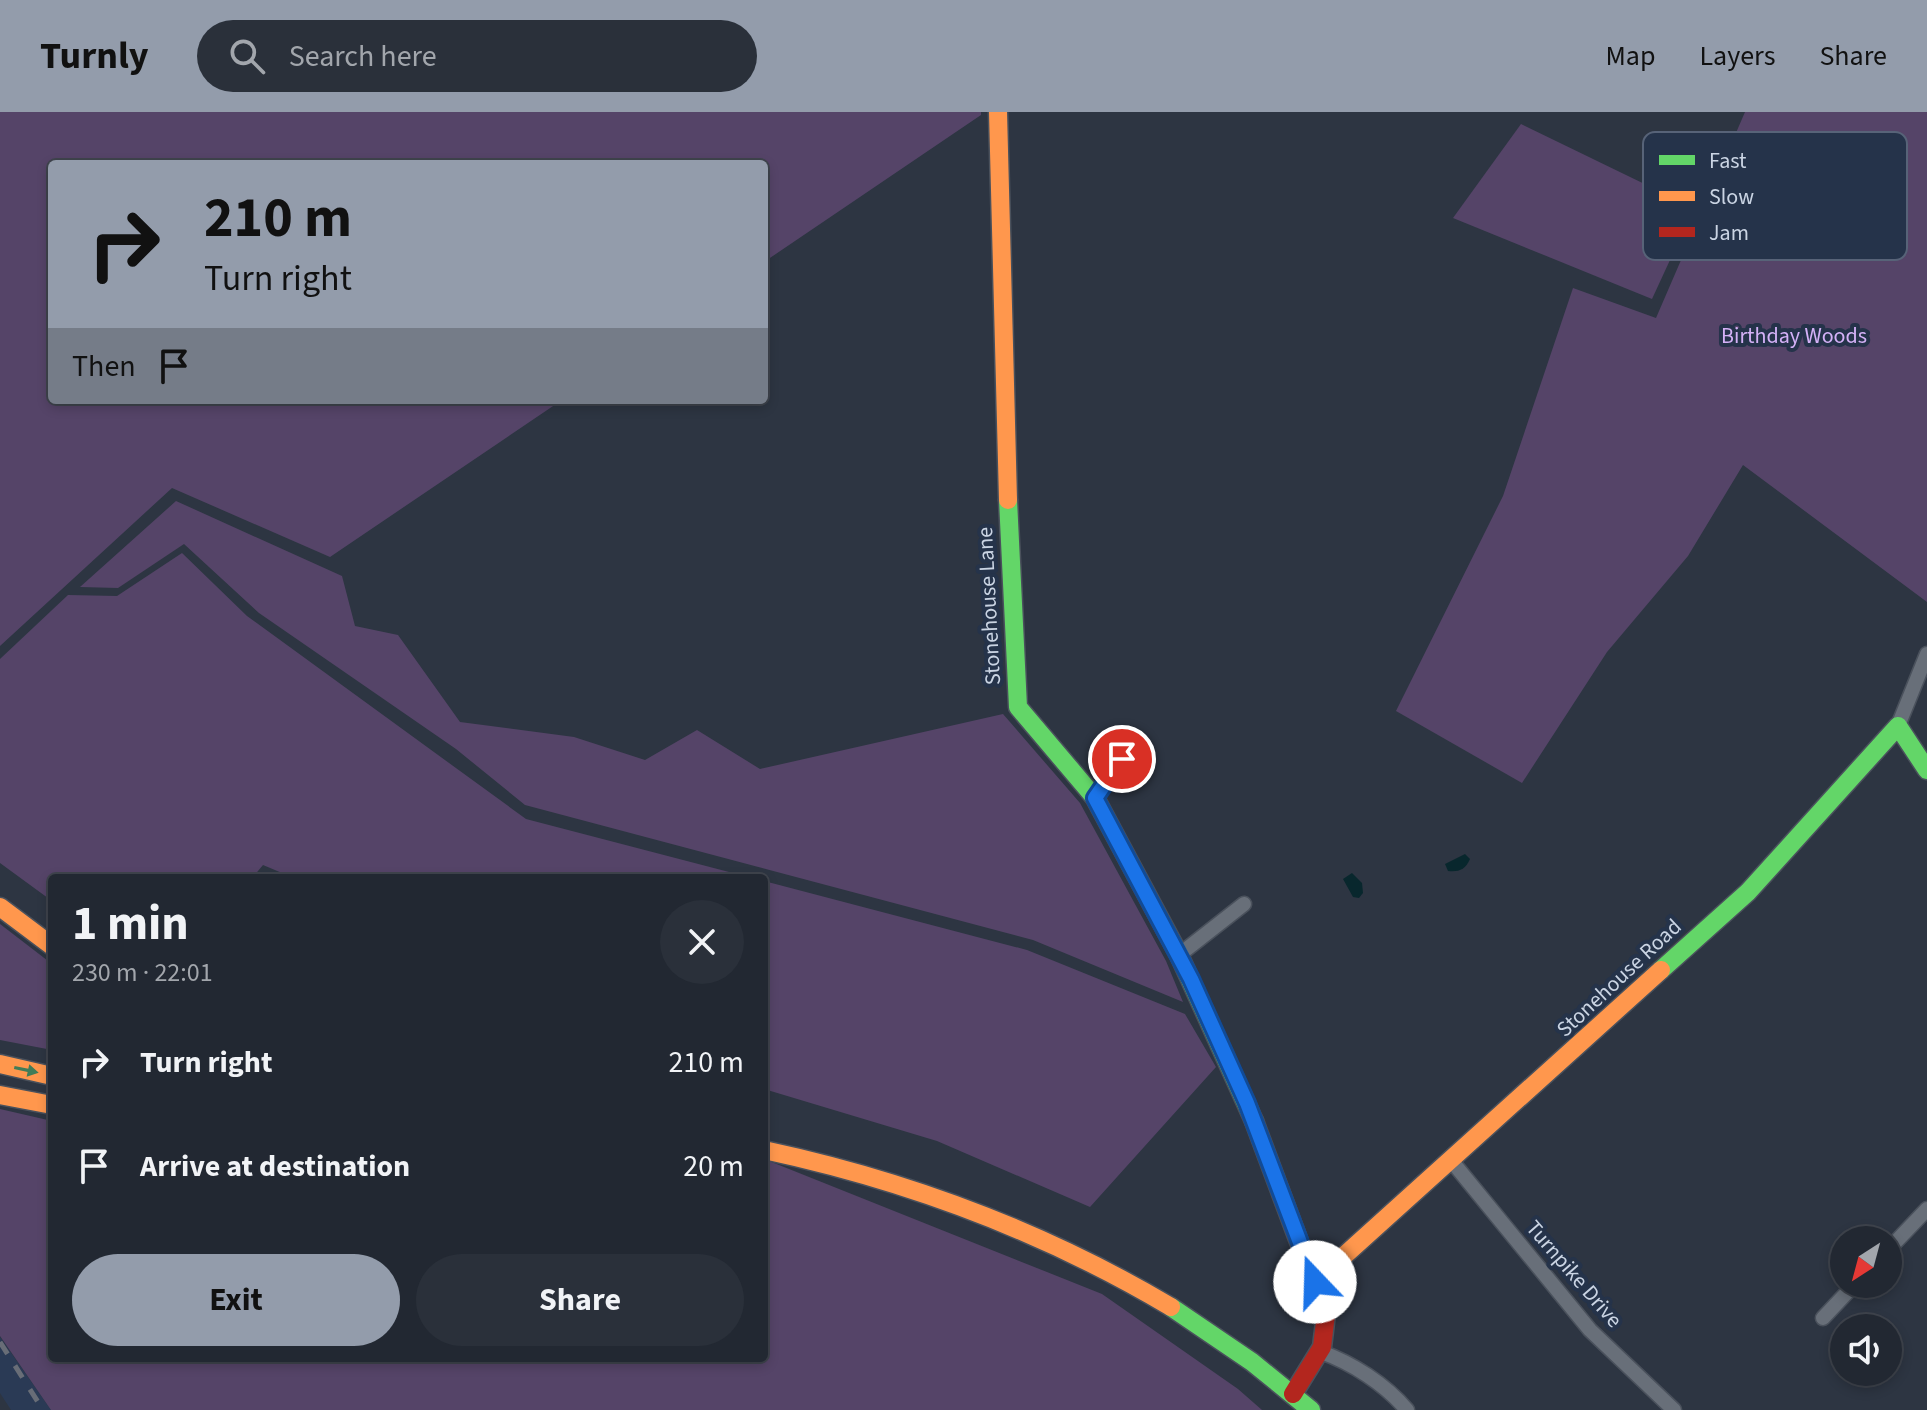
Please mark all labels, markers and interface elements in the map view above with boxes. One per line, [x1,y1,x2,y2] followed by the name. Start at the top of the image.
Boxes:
[197,20,757,92] search box
[40,29,149,83] text: Turnly
[225,34,269,78] icon: search
[289,35,437,78] text: Search here
[1605,36,1655,76] text: Map
[1699,36,1775,76] text: Layers
[1819,36,1887,76] text: Share
[1643,132,1907,260] legend
[1709,145,1747,177] text: Fast
[204,179,352,258] text: 210 m
[1709,181,1754,213] text: Slow
[72,192,176,296] icon: right
[1709,217,1749,249] text: Jam
[204,253,352,304] text: Turn right
[1721,320,1867,352] park label: Birthday Woods
[152,344,196,388] icon: arrive
[72,345,136,388] text: Then
[969,526,1009,686] street label: Stonehouse Lane
[1088,725,1156,793] pin
[1100,737,1144,781] icon: arrive
[72,890,189,958] text: 1 min
[660,900,744,984] button: close
[1549,911,1689,1045] street label: Stonehouse Road
[72,954,213,991] text: 230 m · 22:01
[72,1040,116,1084] icon: right
[140,1041,272,1084] text: Turn right
[668,1041,744,1084] text: 210 m
[14,1064,39,1077] one-way arrow
[72,1144,116,1188] icon: arrive
[140,1145,410,1188] text: Arrive at destination
[683,1145,744,1188] text: 20 m
[1518,1213,1630,1335] street label: Turnpike Drive
[1830,1226,1902,1298] north arrow
[1830,1226,1902,1386] map controls
[1273,1240,1357,1324] position arrow
[72,1254,400,1346] button: Exit
[416,1254,744,1346] button: Share
[1830,1314,1902,1386] button: sound

